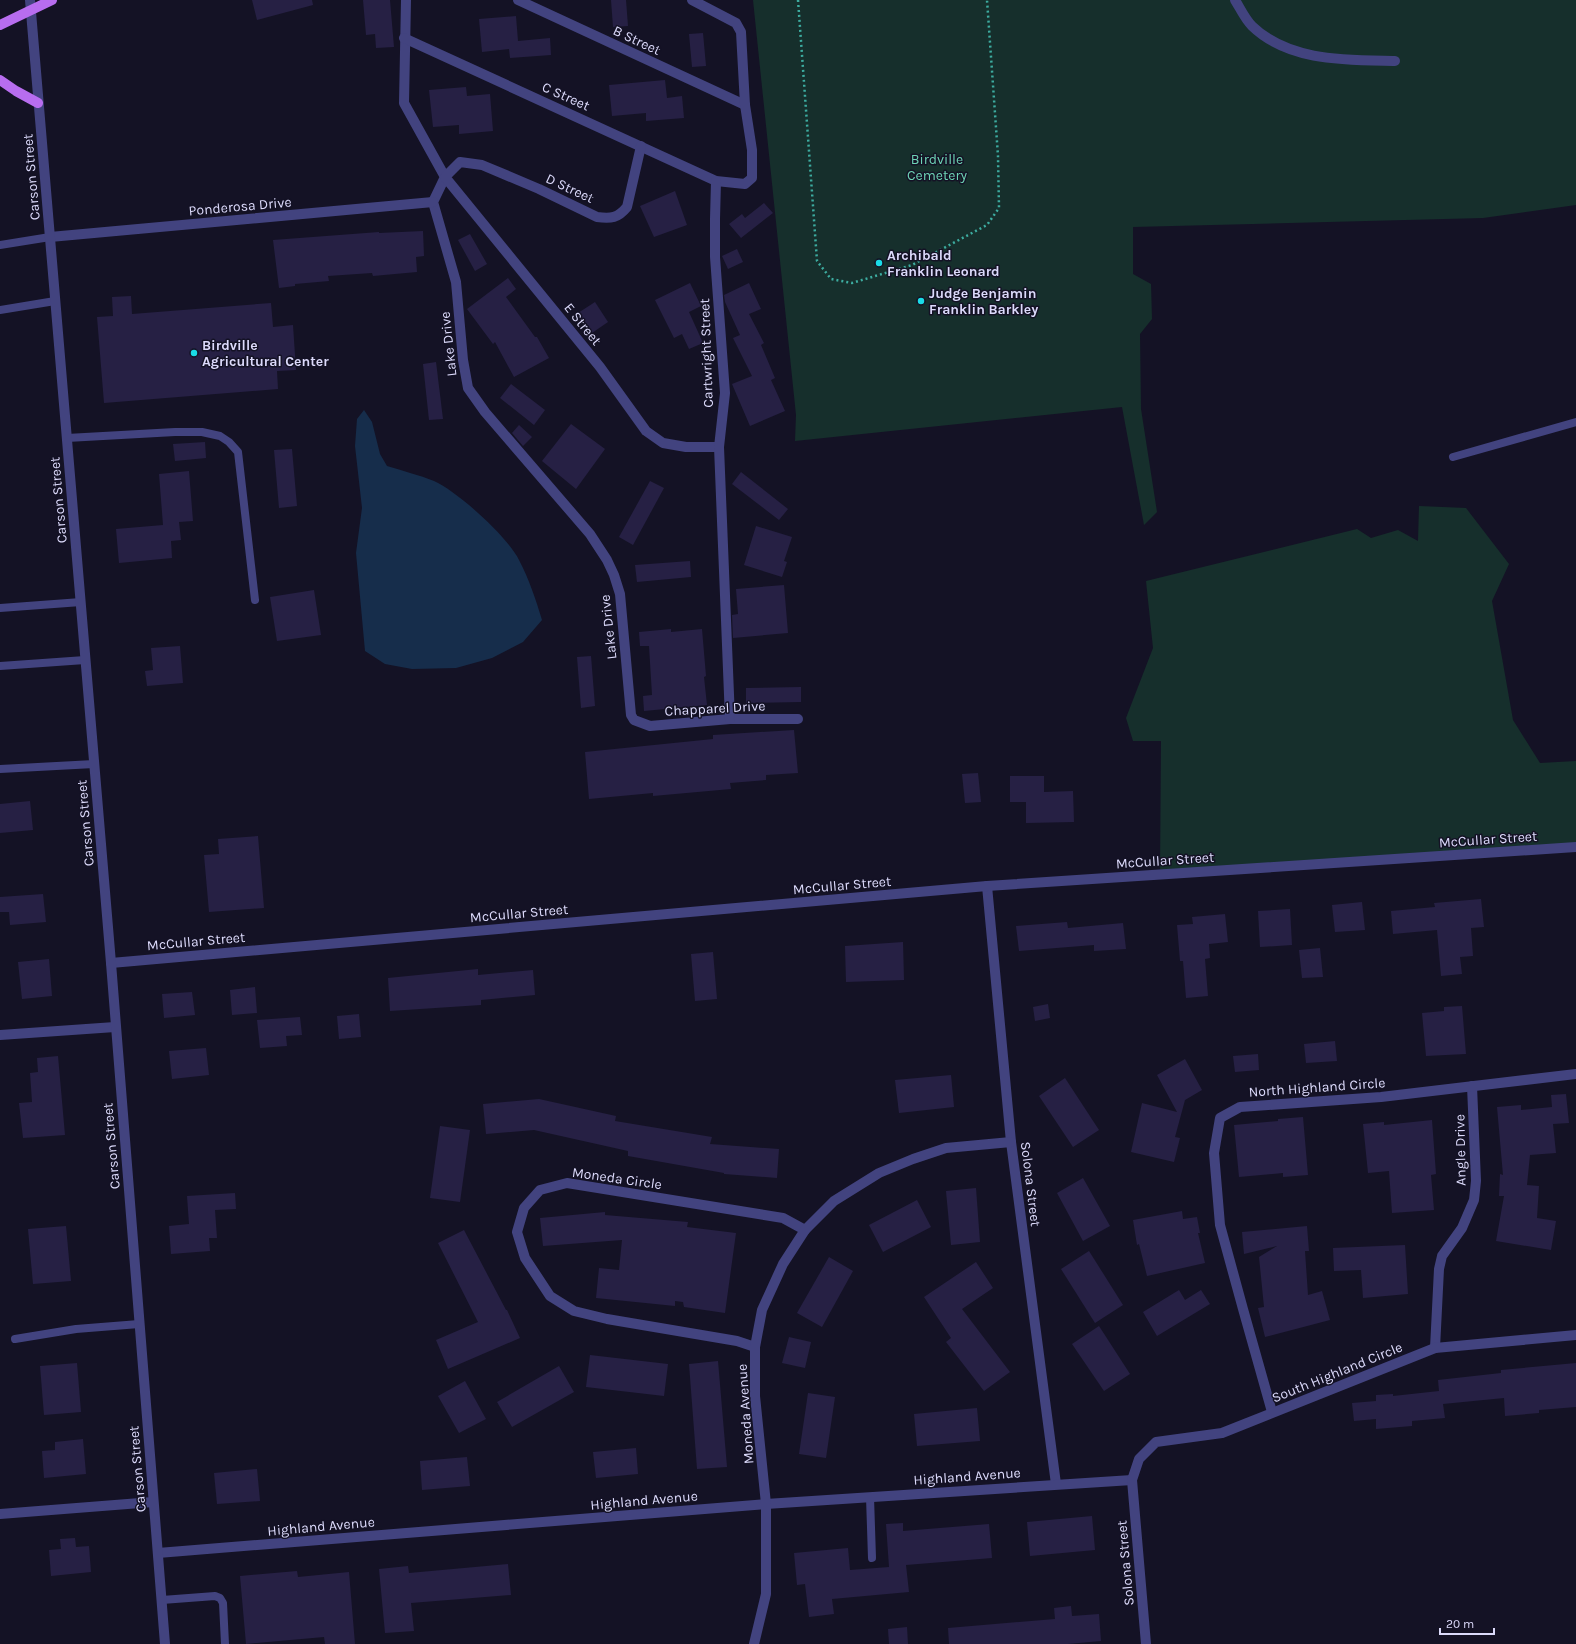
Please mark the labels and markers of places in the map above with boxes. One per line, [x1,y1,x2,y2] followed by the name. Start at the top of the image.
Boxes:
[887,247,1000,280] place label: Archibald Franklin Leonard
[874,258,884,268] marker: Archibald Franklin Leonard
[929,285,1038,318] place label: Judge Benjamin Franklin Barkley
[916,296,926,306] marker: Judge Benjamin Franklin Barkley
[202,337,329,370] place label: Birdville Agricultural Center
[189,348,199,358] marker: Birdville Agricultural Center

